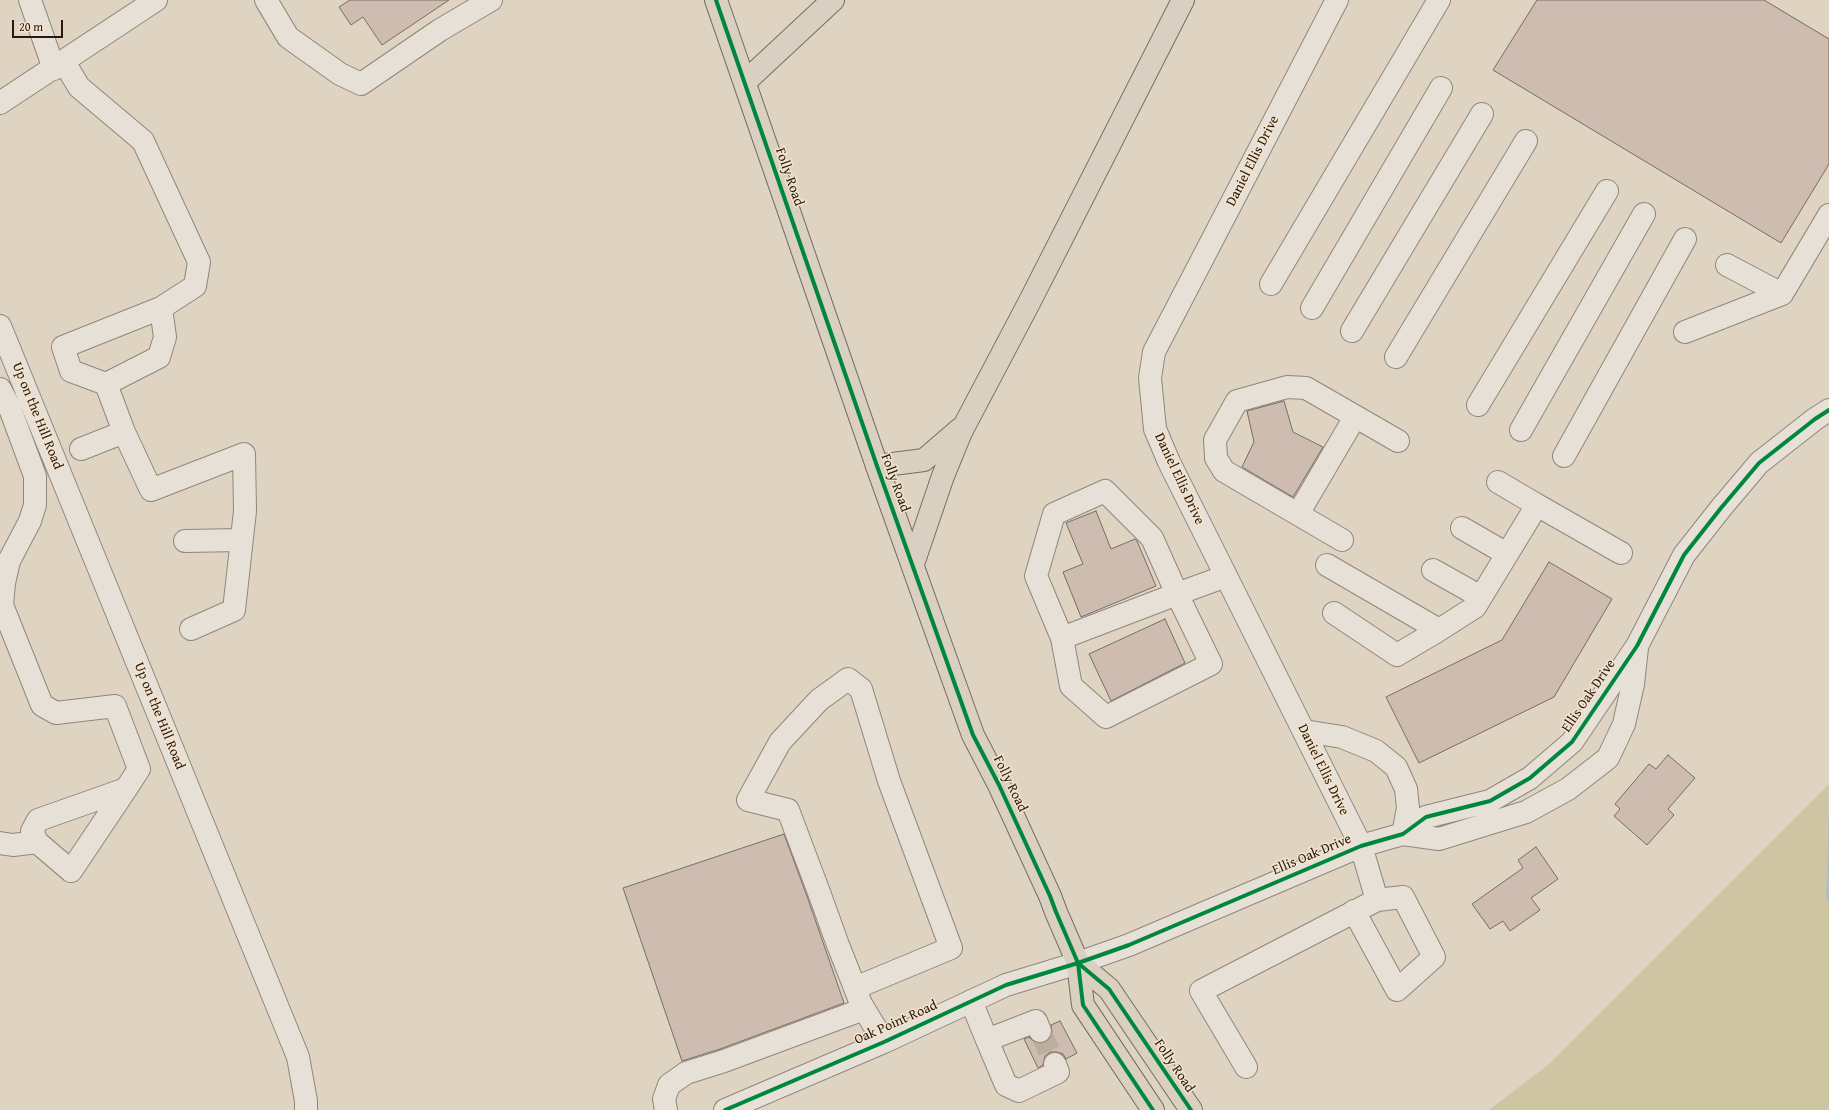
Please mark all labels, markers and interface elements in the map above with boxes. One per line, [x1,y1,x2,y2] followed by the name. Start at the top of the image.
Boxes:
[14,12,65,38] scale bar
[19,18,43,35] text: 20 m
[1223,113,1283,209] street label: Daniel Ellis Drive
[771,146,807,208] street label: Folly Road
[8,360,66,472] street label: Up on the Hill Road
[1150,430,1208,528] street label: Daniel Ellis Drive
[877,452,913,514] street label: Folly Road
[1558,656,1620,736] street label: Ellis Oak Drive
[130,660,188,772] street label: Up on the Hill Road
[1294,722,1352,818] street label: Daniel Ellis Drive
[989,753,1031,815] street label: Folly Road
[1270,831,1354,879] street label: Ellis Oak Drive
[852,997,940,1049] street label: Oak Point Road
[1150,1036,1198,1096] street label: Folly Road

